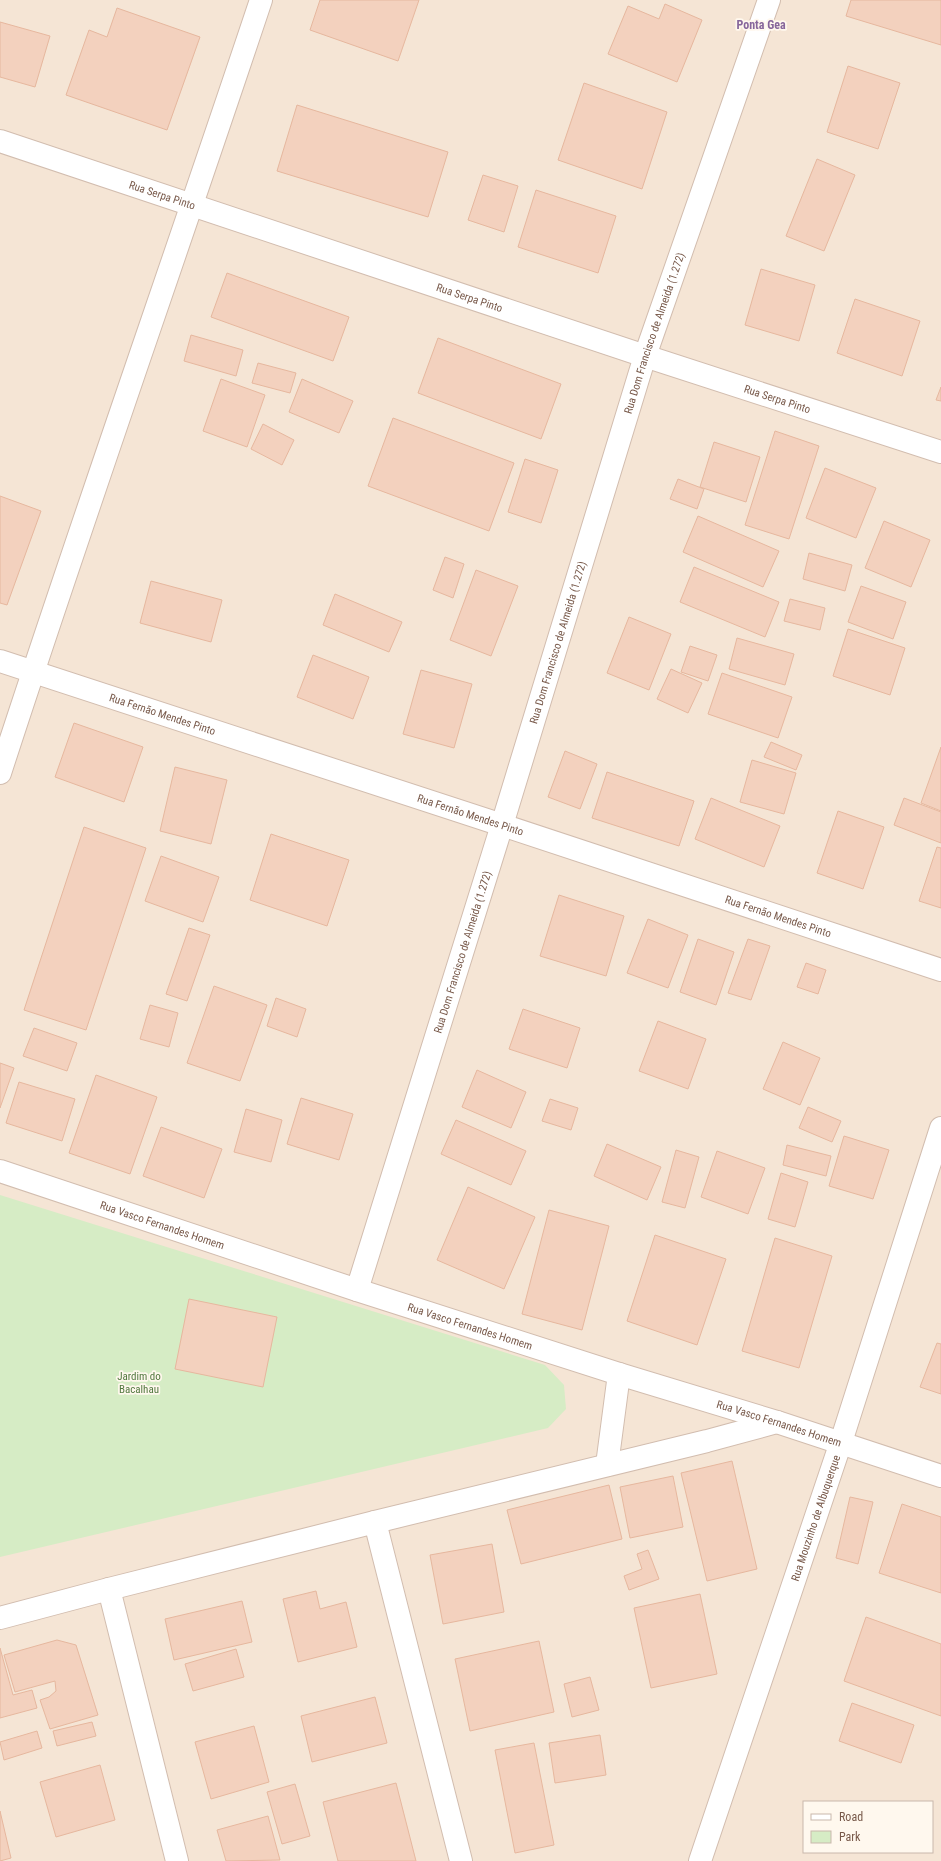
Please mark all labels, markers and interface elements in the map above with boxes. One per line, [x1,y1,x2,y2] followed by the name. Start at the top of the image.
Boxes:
[736,18,786,32] district label: Ponta Gea
[127,178,198,212] street label: Rua Serpa Pinto
[621,251,687,415] street label: Rua Dom Francisco de Almeida (1.272)
[435,280,505,315] street label: Rua Serpa Pinto
[742,382,813,416] street label: Rua Serpa Pinto
[527,560,589,725] street label: Rua Dom Francisco de Almeida (1.272)
[108,691,218,738] street label: Rua Fernão Mendes Pinto
[416,791,526,838] street label: Rua Fernão Mendes Pinto
[431,869,494,1035] street label: Rua Dom Francisco de Almeida (1.272)
[723,893,833,940] street label: Rua Fernão Mendes Pinto
[98,1198,226,1252] street label: Rua Vasco Fernandes Homem
[406,1300,534,1352] street label: Rua Vasco Fernandes Homem
[117,1370,161,1396] park label: Jardim do Bacalhau
[715,1398,843,1449] street label: Rua Vasco Fernandes Homem
[788,1453,843,1583] street label: Rua Mouzinho de Albuquerque
[803,1801,933,1853] legend
[839,1810,863,1824] text: Road
[839,1830,861,1844] text: Park

